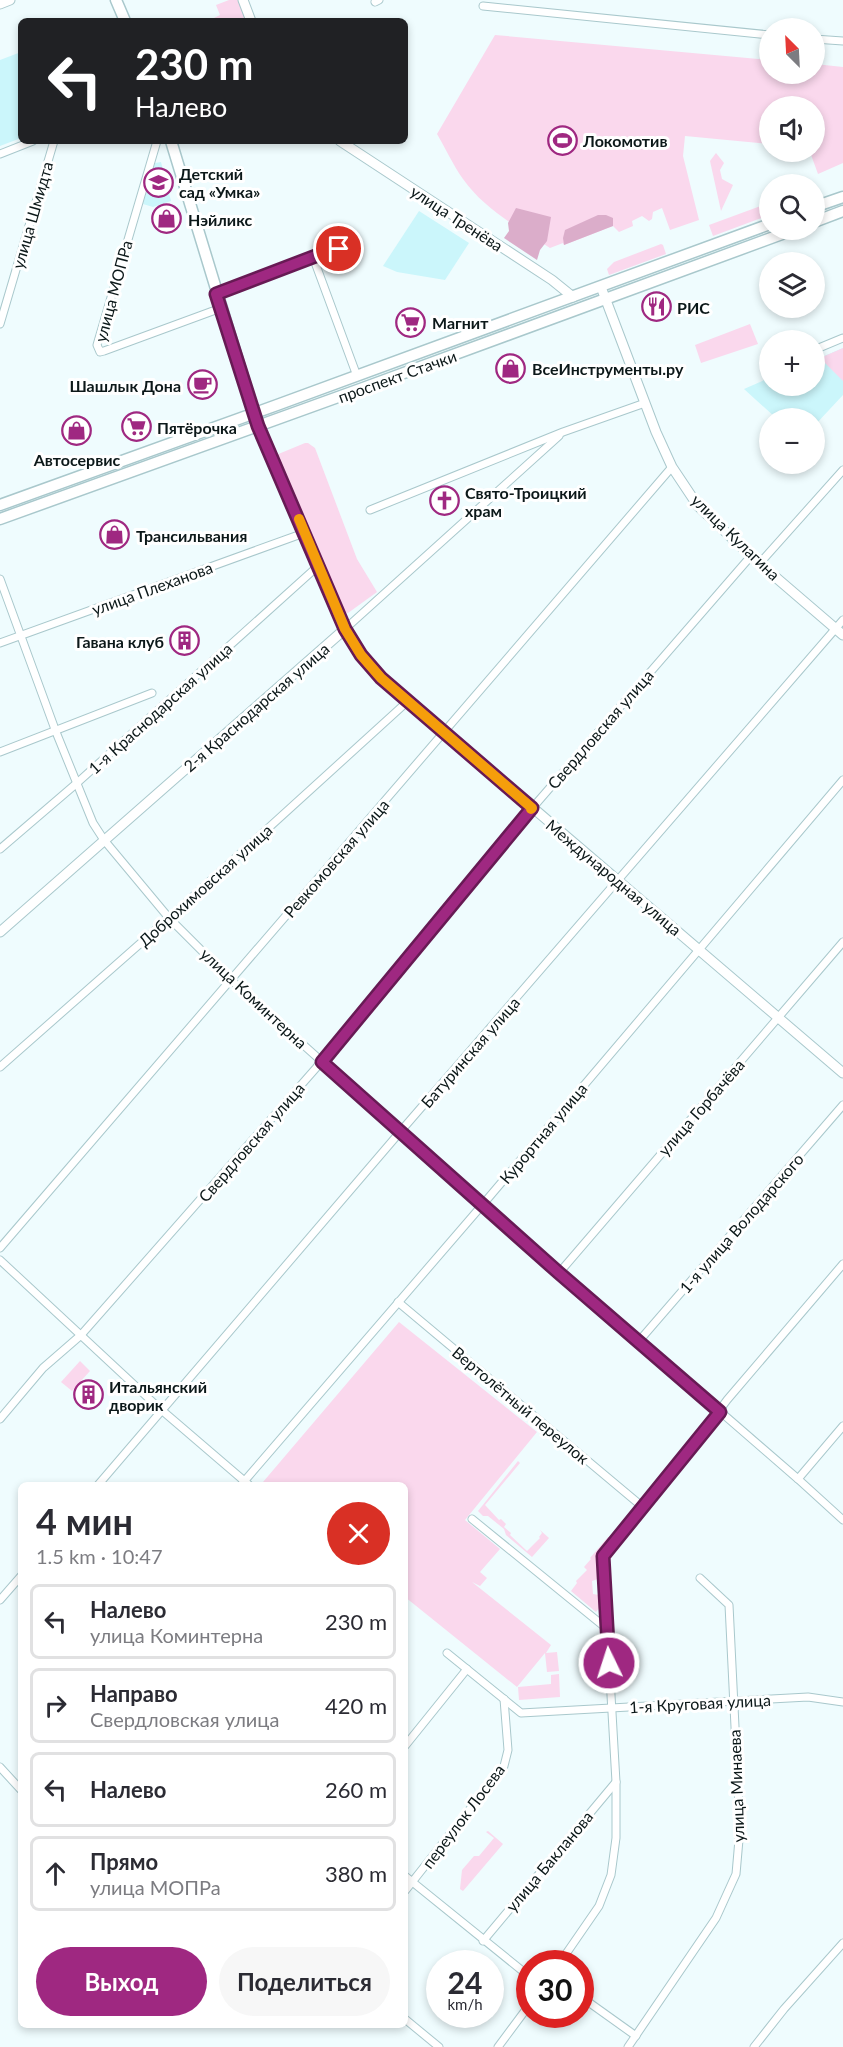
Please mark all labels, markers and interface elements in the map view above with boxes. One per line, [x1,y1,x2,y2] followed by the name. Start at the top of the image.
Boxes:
[759,18,825,84] north arrow
[759,18,825,474] map controls
[135,39,253,89] text: 230 m
[36,42,114,120] icon: left
[135,90,227,123] text: Налево
[759,96,825,162] button: sound
[546,124,578,156] sports icon: Локомотив
[582,131,667,150] place label: Локомотив
[8,159,56,271] street label: улица Шмидта
[179,164,260,201] place label: Детский сад «Умка»
[142,166,174,198] school or university icon: Детский сад «Умка»
[759,174,825,240] button: search
[407,181,507,255] street label: улица Тренёва
[151,203,183,235] shop icon: Нэйликс
[188,210,253,229] place label: Нэйликс
[313,223,364,274] pin
[322,232,355,265] icon: arrive
[90,238,136,344] street label: улица МОПРа
[759,252,825,318] button: layers
[640,291,672,323] restaurant icon: РИС
[677,298,710,317] place label: РИС
[395,306,427,338] supermarket icon: Магнит
[432,313,489,332] place label: Магнит
[759,330,825,396] button: +
[335,346,459,406] street label: проспект Стачки
[495,352,527,384] shop icon: ВсеИнструменты.ру
[532,359,684,378] place label: ВсеИнструменты.ру
[186,369,218,401] cafe icon: Шашлык Дона
[69,376,181,395] place label: Шашлык Дона
[759,408,825,474] button: −
[120,411,152,443] supermarket icon: Пятёрочка
[61,415,93,447] shop icon: Автосервис
[157,418,237,437] place label: Пятёрочка
[33,450,121,469] place label: Автосервис
[465,483,587,520] place label: Свято-Троицкий храм
[428,485,460,517] church icon: Свято-Троицкий храм
[688,490,784,584] street label: улица Кулагина
[99,519,131,551] shop icon: Трансильвания
[136,526,247,545] place label: Трансильвания
[89,557,215,619] street label: улица Плеханова
[169,625,201,657] building icon: Гавана клуб
[76,632,164,651] place label: Гавана клуб
[84,639,236,777] street label: 1-я Краснодарская улица
[179,639,333,775] street label: 2-я Краснодарская улица
[543,666,657,792] street label: Свердловская улица
[279,795,393,921] street label: Ревкомовская улица
[543,815,685,939] street label: Международная улица
[134,820,276,950] street label: Доброхимовская улица
[197,944,311,1052] street label: улица Коминтерна
[417,993,523,1111] street label: Батуринская улица
[654,1055,748,1159] street label: улица Горбачёва
[194,1079,308,1205] street label: Свердловская улица
[495,1079,591,1187] street label: Курортная улица
[675,1149,807,1297] street label: 1-я улица Володарского
[449,1342,594,1468] street label: Вертолётный переулок
[109,1377,207,1414] place label: Итальянский дворик
[72,1379,104,1411] building icon: Итальянский дворик
[36,1499,133,1543] text: 4 мин
[327,1502,390,1565] button: close
[36,1544,163,1568] text: 1.5 km · 10:47
[90,1596,166,1623] text: Налево
[39,1605,72,1638] icon: left
[325,1608,387,1635] text: 230 m
[90,1623,263,1647] text: улица Коминтерна
[577,1631,641,1695] position arrow
[90,1680,178,1707] text: Направо
[39,1689,72,1722] icon: right
[629,1690,771,1716] street label: 1-я Круговая улица
[325,1692,387,1719] text: 420 m
[90,1707,279,1731] text: Свердловская улица
[725,1729,747,1843] street label: улица Минаева
[418,1760,508,1872] street label: переулок Лосева
[39,1773,72,1806] icon: left
[90,1776,166,1803] text: Налево
[325,1776,387,1803] text: 260 m
[501,1807,597,1915] street label: улица Бакланова
[90,1848,158,1875] text: Прямо
[39,1857,72,1890] icon: ahead
[325,1860,387,1887] text: 380 m
[90,1875,221,1899] text: улица МОПРа
[36,1947,207,2016] button: Выход
[219,1947,390,2016] button: Поделиться
[516,1950,594,2028] speed limit sign: 30
[448,1964,482,2000] text: 24
[447,1995,483,2013] text: km/h

